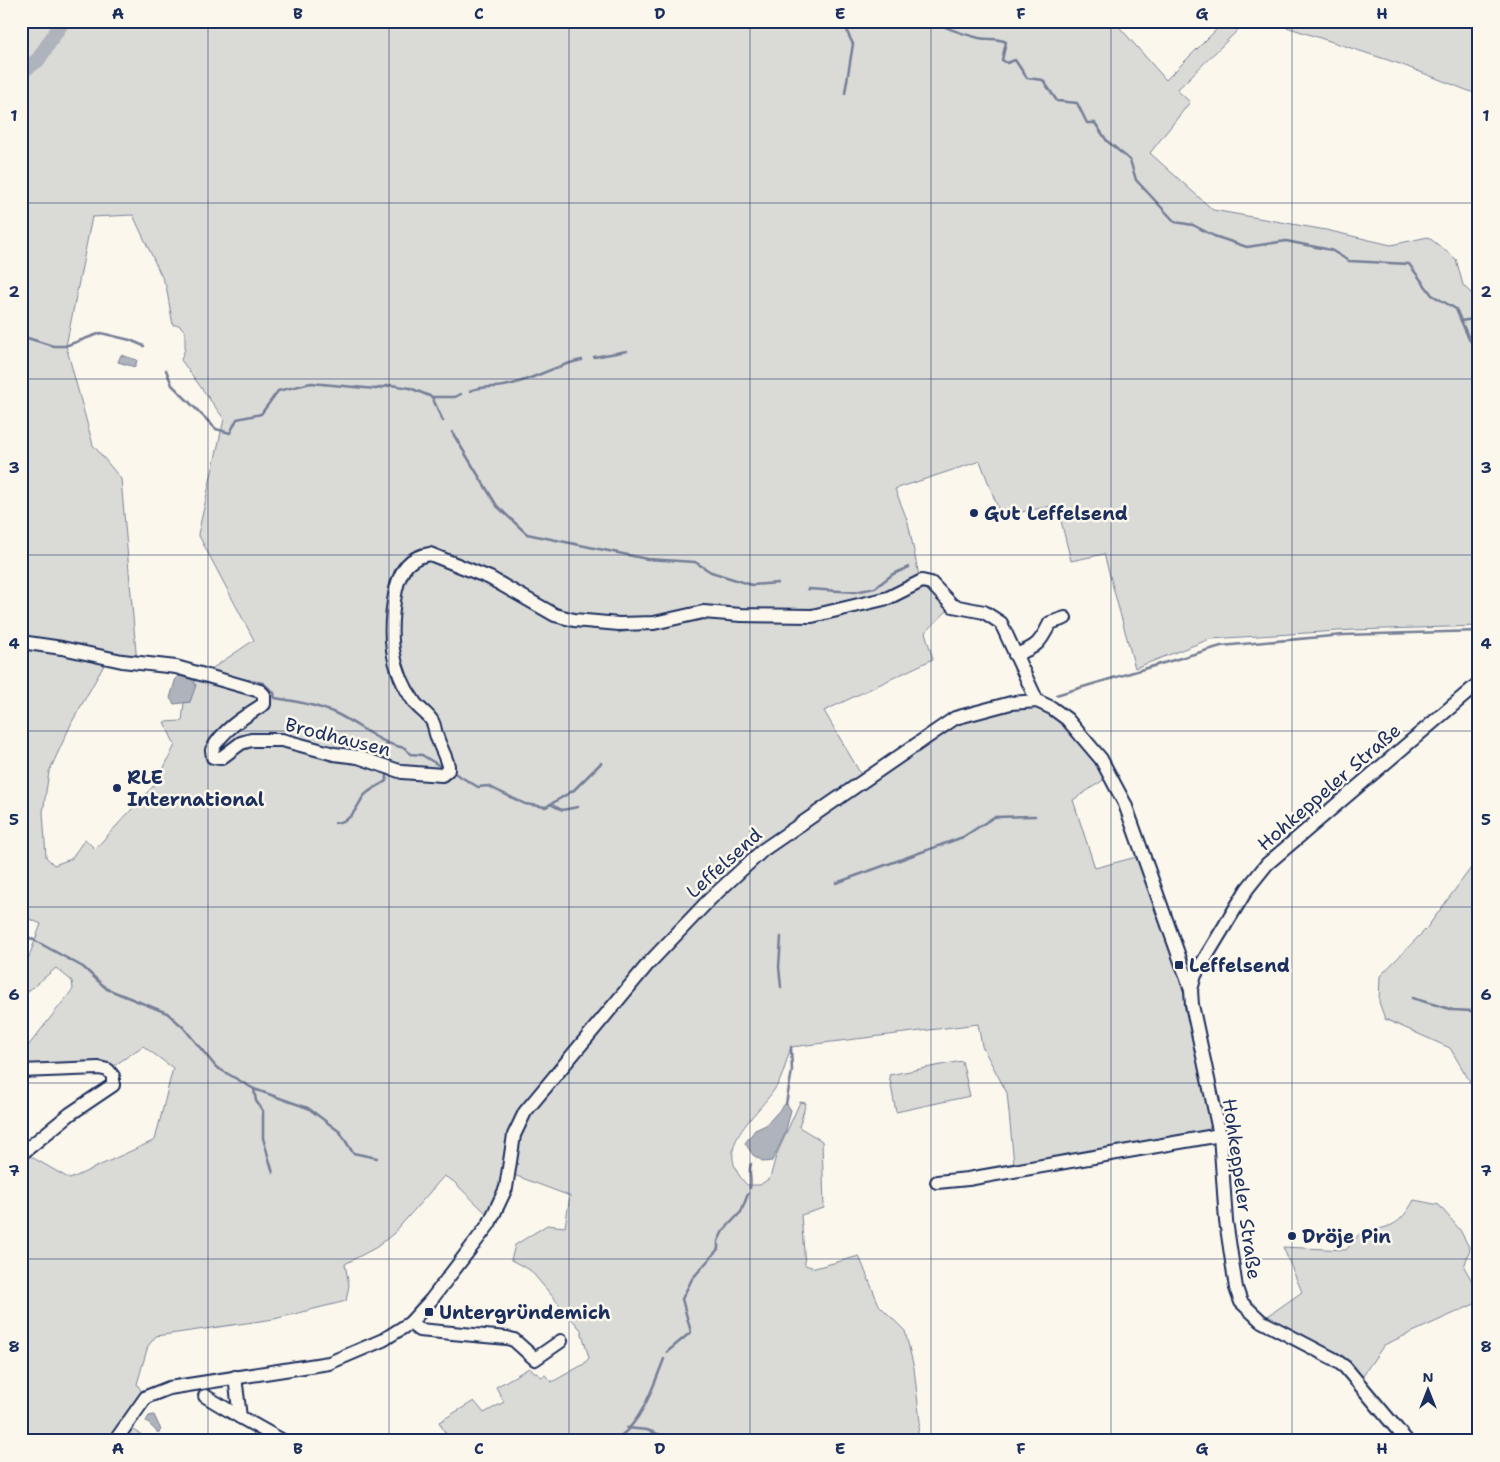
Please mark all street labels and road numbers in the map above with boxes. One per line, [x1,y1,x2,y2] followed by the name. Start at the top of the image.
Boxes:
[283,712,393,762] street label: Brodhausen
[1252,718,1406,856] street label: Hohkeppeler Straße
[681,822,767,904] street label: Leffelsend
[1217,1097,1267,1281] street label: Hohkeppeler Straße

